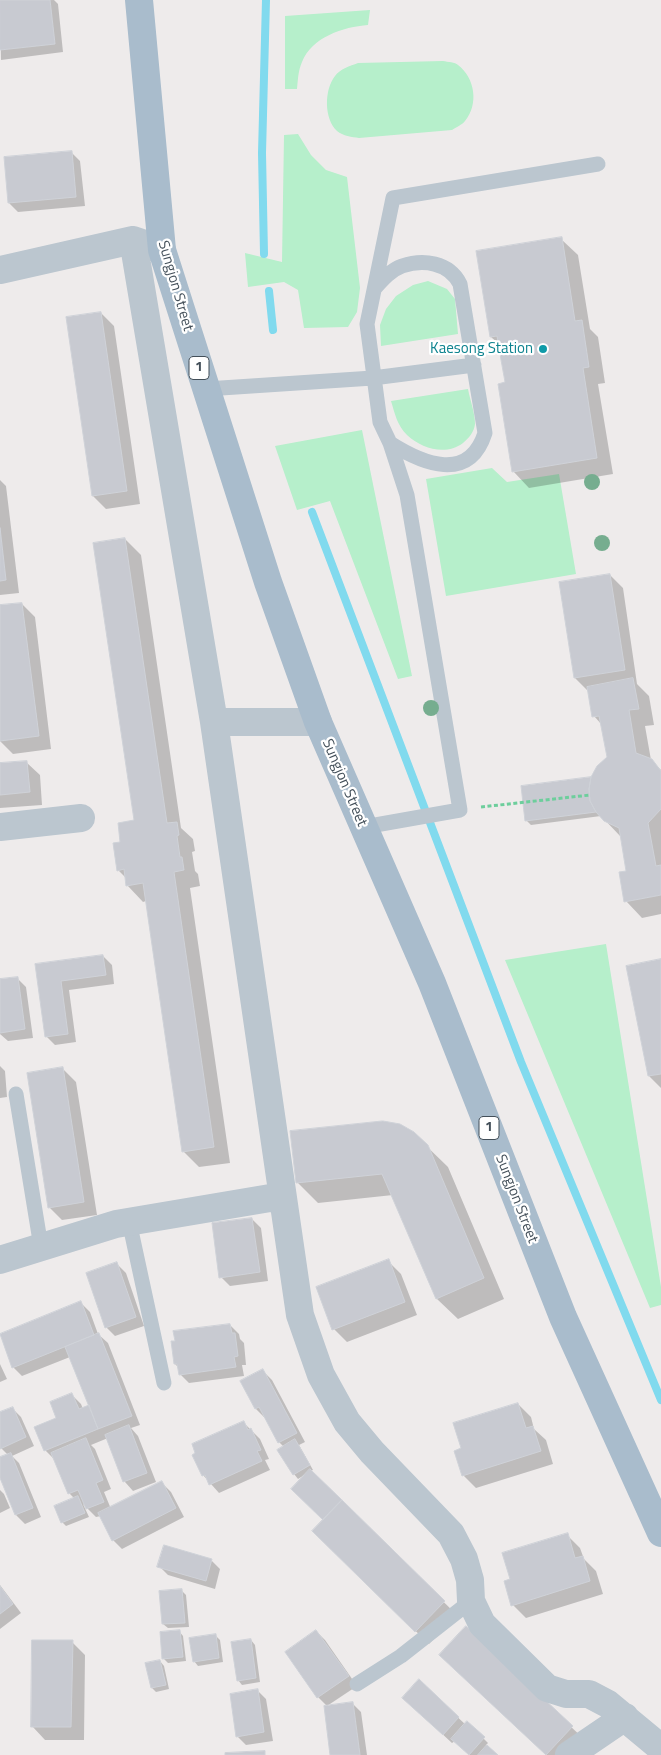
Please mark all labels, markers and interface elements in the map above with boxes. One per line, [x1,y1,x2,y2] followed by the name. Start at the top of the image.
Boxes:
[153,239,197,333] street label: Sungjon Street
[430,340,533,358] place label: Kaesong Station
[537,343,549,355] marker: Kaesong Station
[189,356,209,379] road number: 1
[317,737,371,829] street label: Sungjon Street
[479,1116,499,1140] road number: 1
[491,1152,541,1246] street label: Sungjon Street

